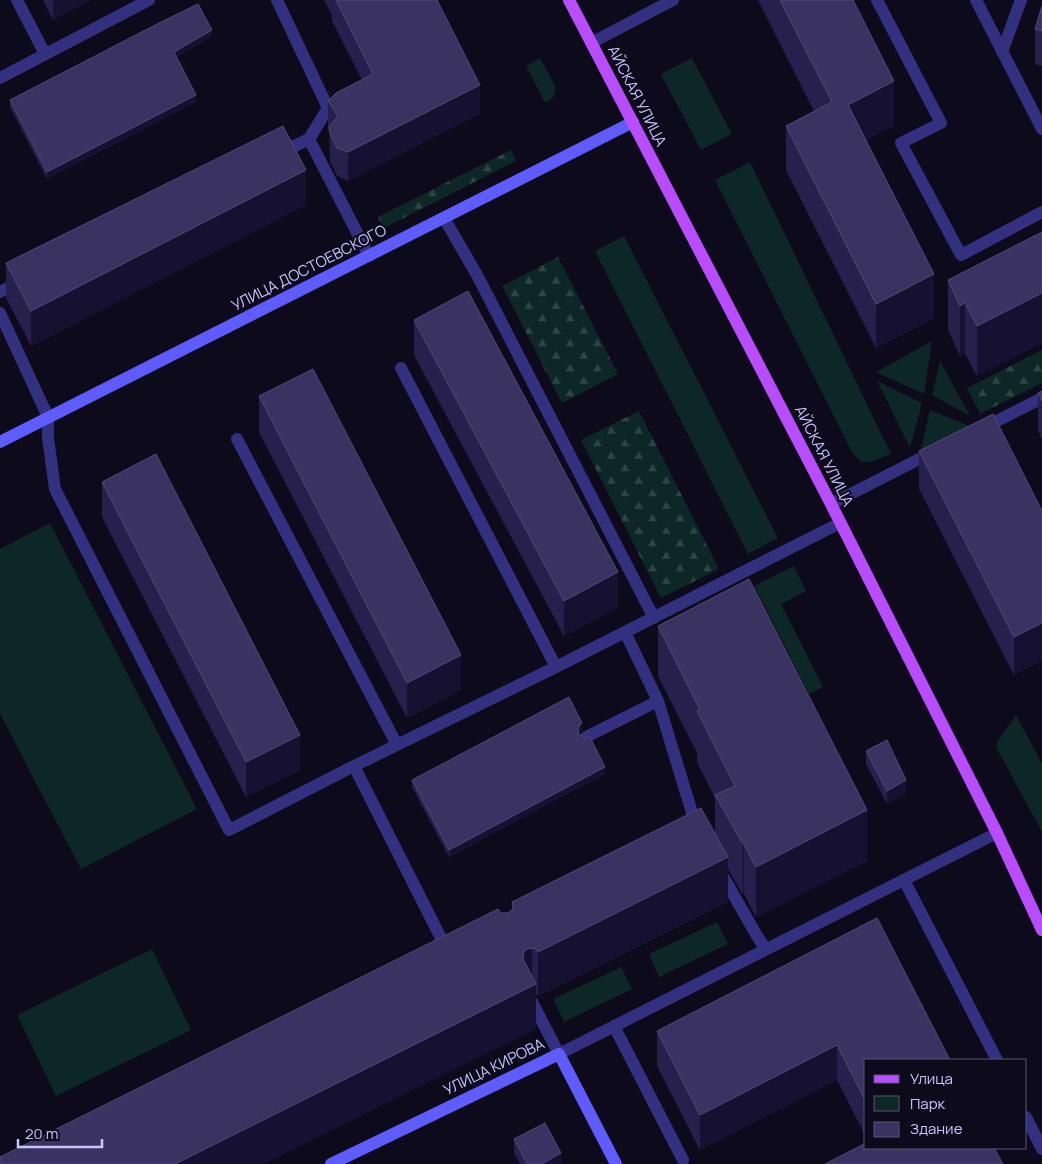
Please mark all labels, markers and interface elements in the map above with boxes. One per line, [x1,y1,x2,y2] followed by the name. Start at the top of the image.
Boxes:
[603,42,672,150] street label: АЙСКАЯ УЛИЦА
[228,219,390,316] street label: УЛИЦА ДОСТОЕВСКОГО
[790,402,859,510] street label: АЙСКАЯ УЛИЦА
[440,1033,548,1100] street label: УЛИЦА КИРОВА
[864,1059,1027,1149] legend
[910,1068,953,1089] text: Улица
[910,1093,946,1114] text: Парк
[18,1116,101,1148] scale bar
[910,1118,963,1139] text: Здание
[25,1123,58,1144] text: 20 m

